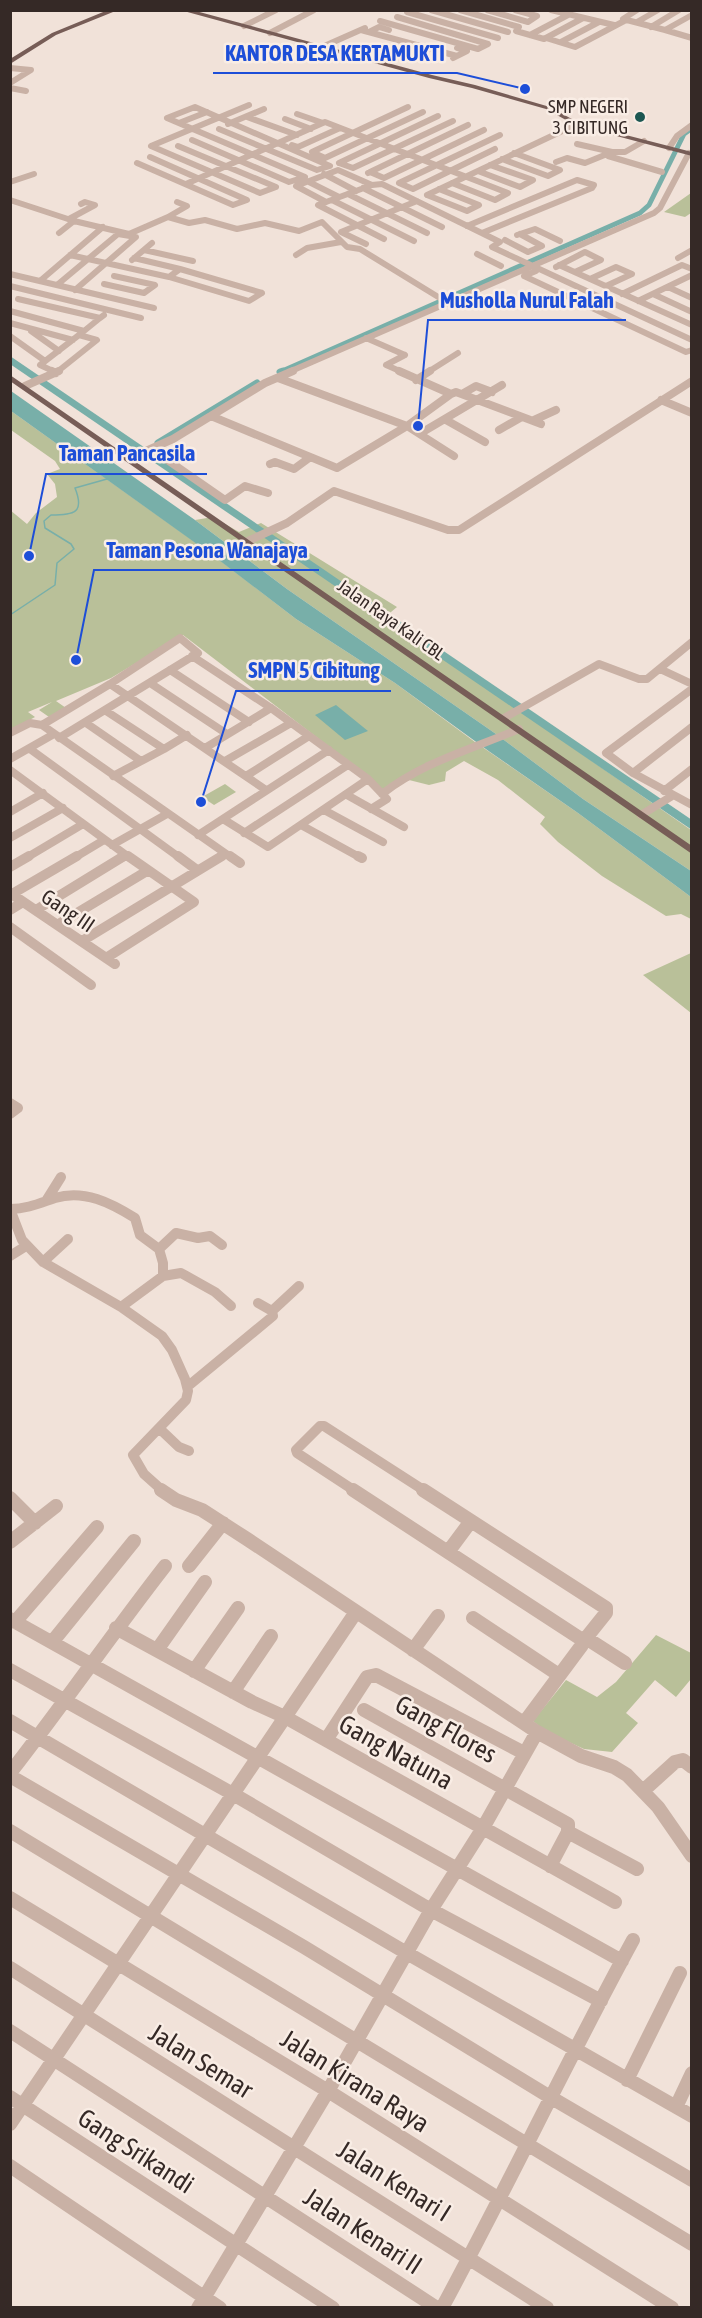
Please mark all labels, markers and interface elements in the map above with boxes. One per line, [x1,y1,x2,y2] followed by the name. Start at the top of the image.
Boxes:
[213,33,457,73] callout: KANTOR DESA KERTAMUKTI
[225,40,445,66] text: KANTOR DESA KERTAMUKTI
[548,96,628,138] place label: SMP NEGERI 3 CIBITUNG
[633,110,647,124] marker: SMP NEGERI 3 CIBITUNG
[428,280,626,320] callout: Musholla Nurul Falah
[440,287,614,313] text: Musholla Nurul Falah
[46,434,207,474] callout: Taman Pancasila
[59,440,195,466] text: Taman Pancasila
[94,530,319,570] callout: Taman Pesona Wanajaya
[106,537,308,563] text: Taman Pesona Wanajaya
[334,575,449,664] street label: Jalan Raya Kali CBL
[236,651,391,691] callout: SMPN 5 Cibitung
[248,657,380,683] text: SMPN 5 Cibitung
[37,884,100,937] street label: Gang III
[390,1689,502,1769] street label: Gang Flores
[334,1708,458,1796] street label: Gang Natuna
[144,2017,259,2105] street label: Jalan Semar
[275,2023,435,2139] street label: Jalan Kirana Raya
[72,2102,200,2200] street label: Gang Srikandi
[332,2134,456,2228] street label: Jalan Kenari I
[298,2182,428,2280] street label: Jalan Kenari II

